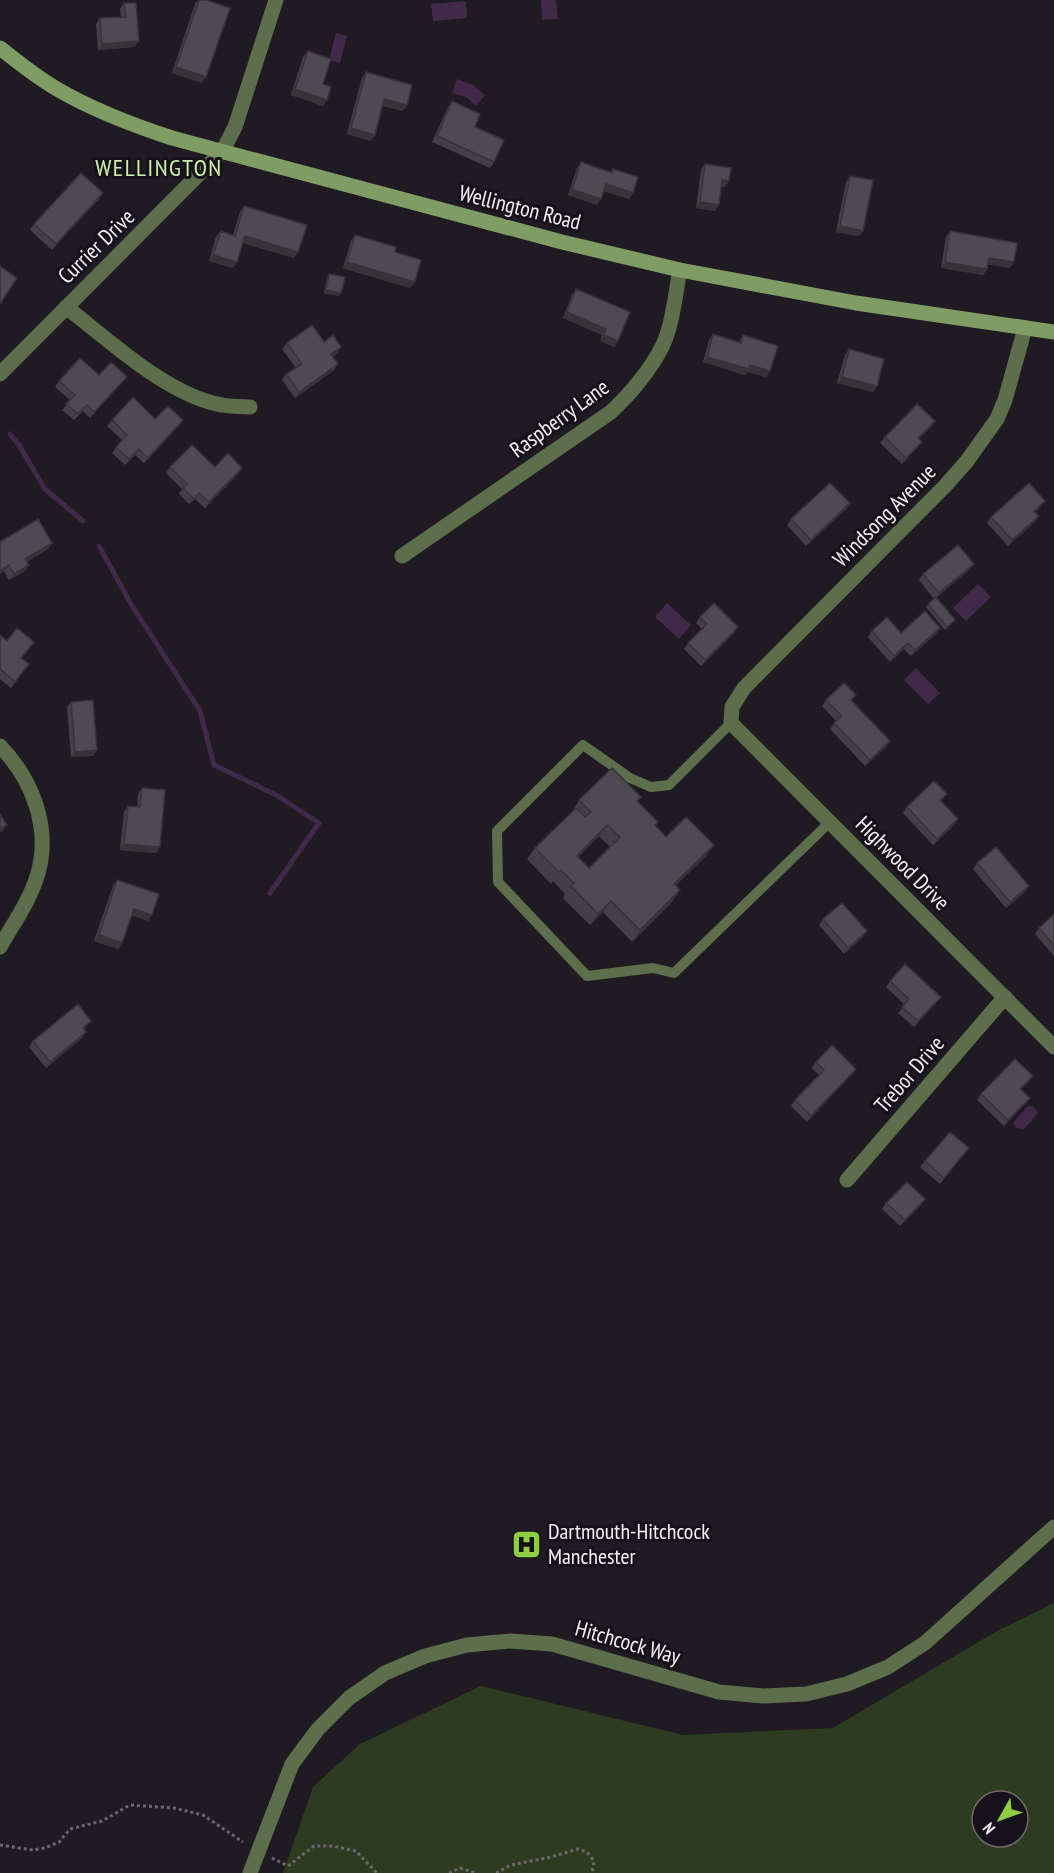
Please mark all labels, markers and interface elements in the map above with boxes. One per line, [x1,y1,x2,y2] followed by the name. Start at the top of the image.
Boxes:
[95,152,223,183] district label: WELLINGTON
[456,178,584,236] street label: Wellington Road
[52,203,140,289] street label: Currier Drive
[504,373,614,463] street label: Raspberry Lane
[827,458,941,572] street label: Windsong Avenue
[850,810,956,916] street label: Highwood Drive
[868,1030,950,1118] street label: Trebor Drive
[548,1517,710,1570] place label: Dartmouth-Hitchcock Manchester
[511,1528,543,1560] hospital icon: Dartmouth-Hitchcock Manchester
[572,1614,685,1671] street label: Hitchcock Way
[970,1789,1030,1849] north arrow
[978,1819,999,1838] text: N

